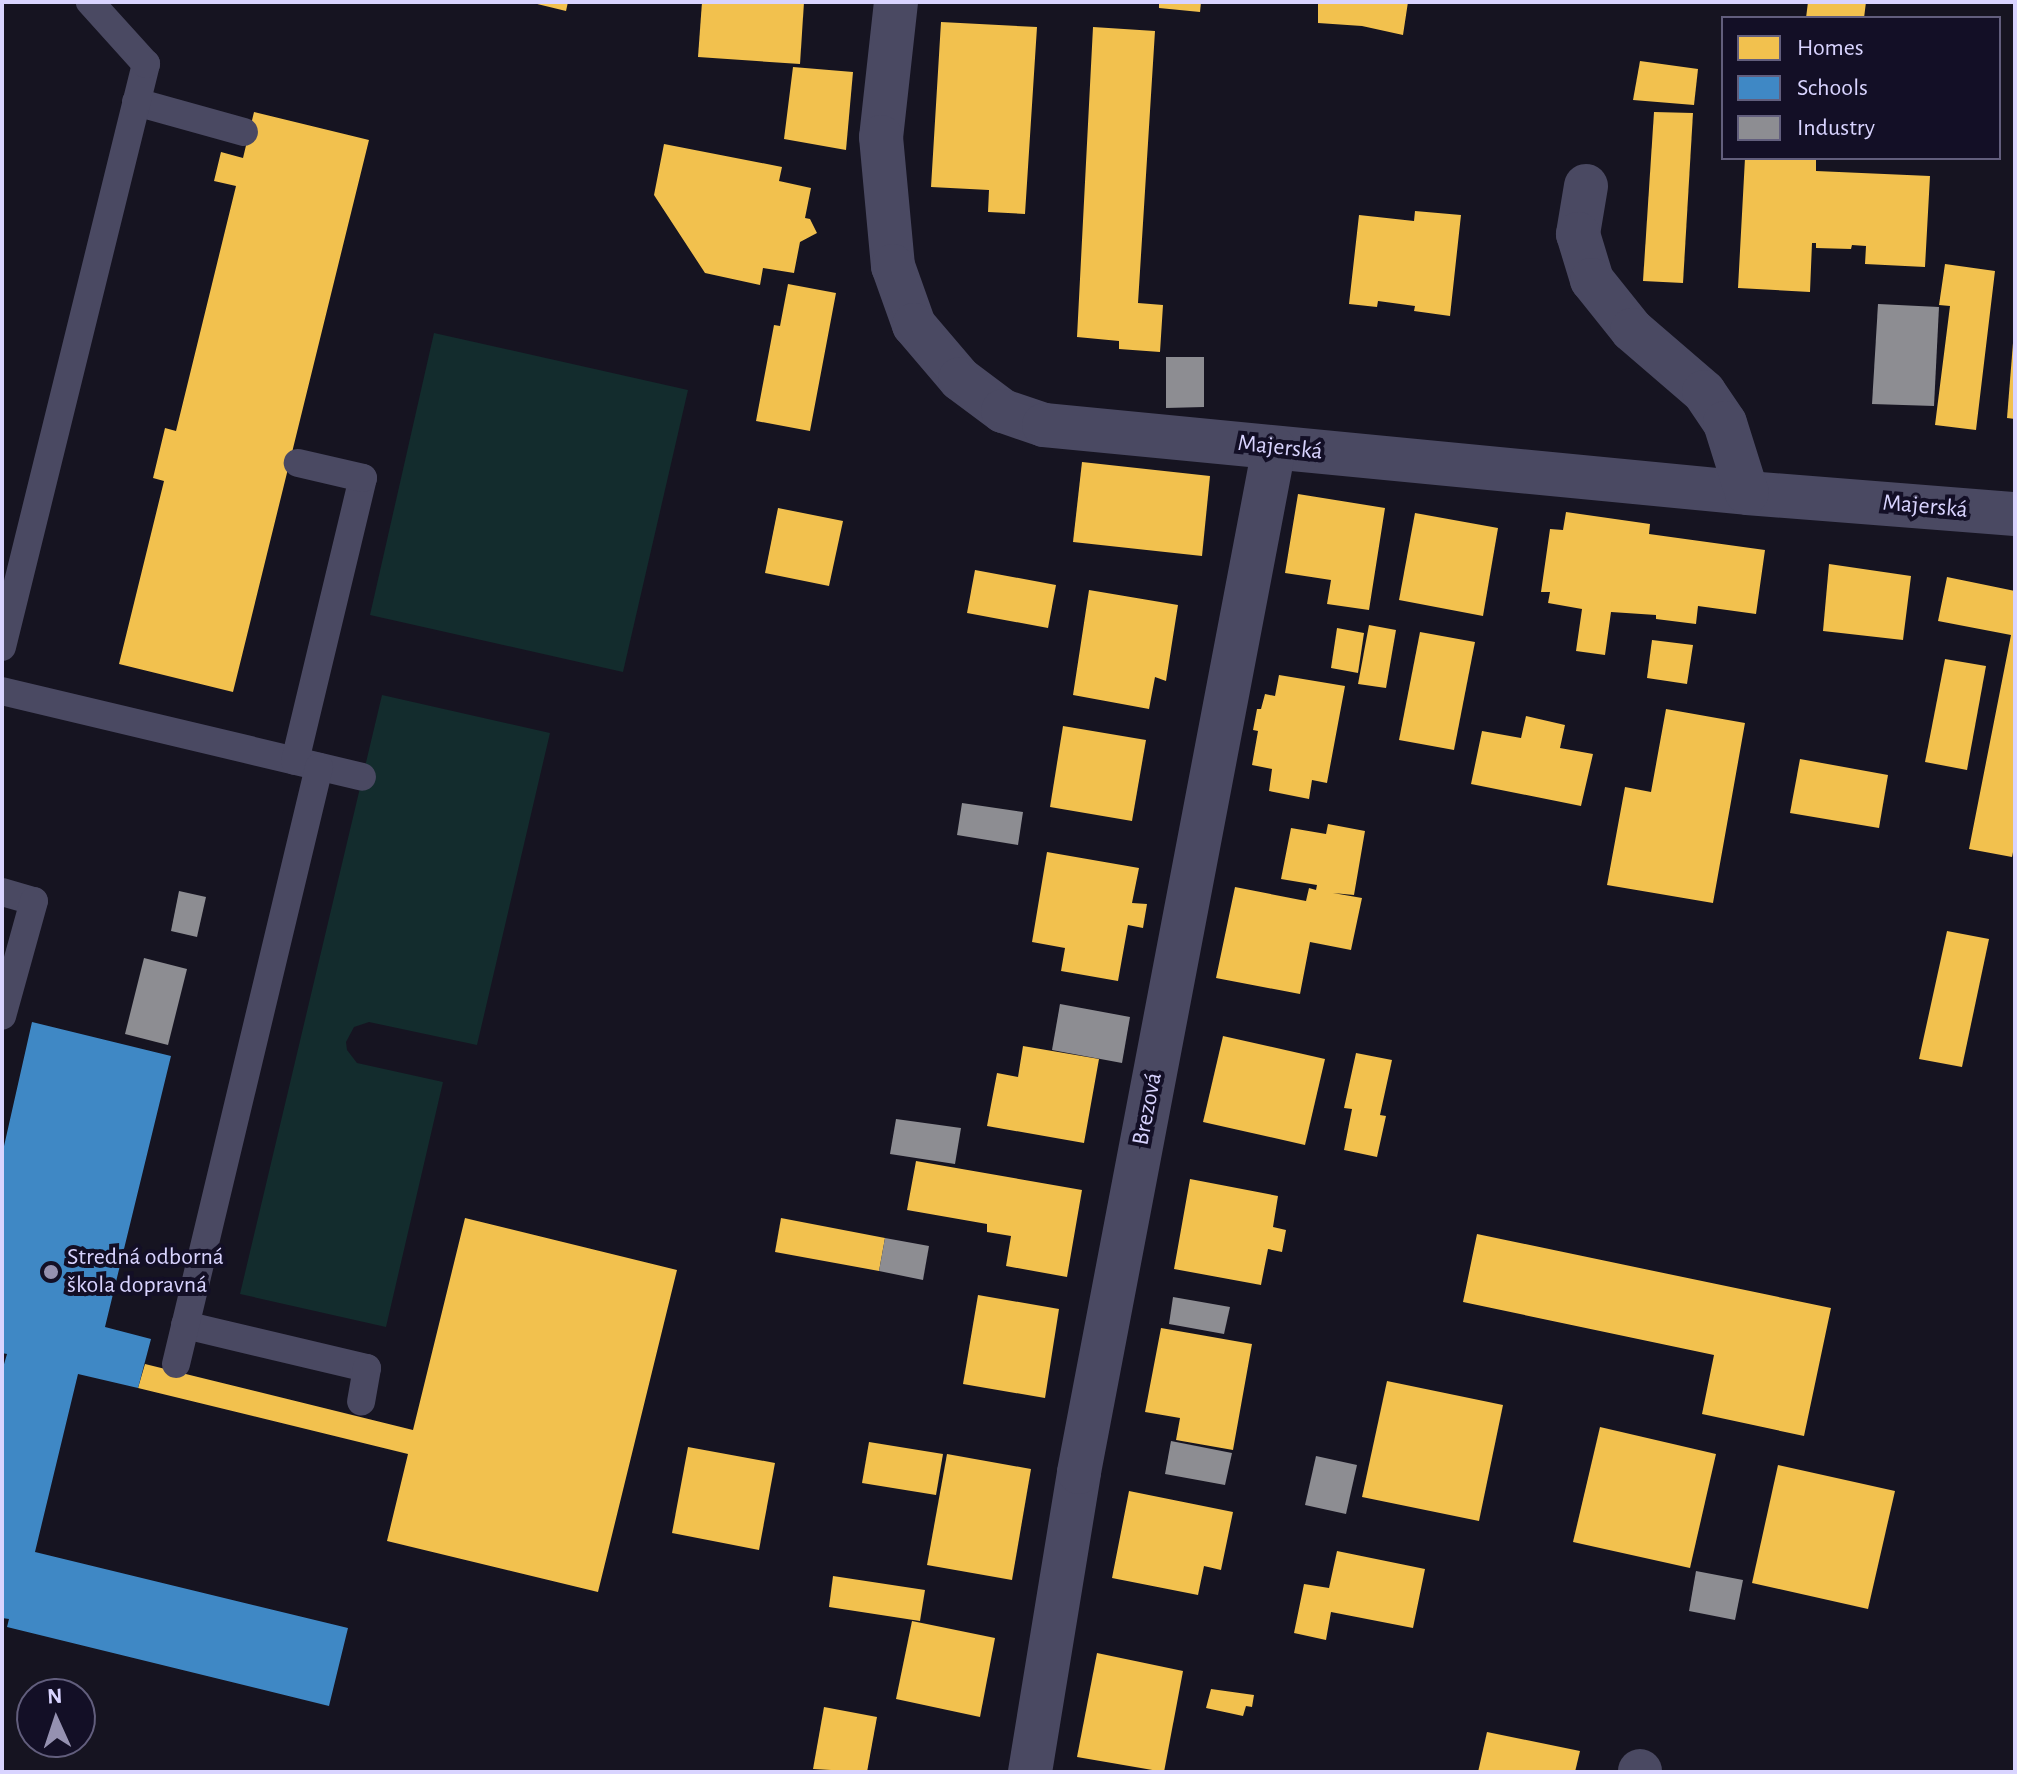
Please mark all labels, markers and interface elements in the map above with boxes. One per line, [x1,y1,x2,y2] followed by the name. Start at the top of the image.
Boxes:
[1721,16,2001,160] legend
[1797,36,1864,60] text: Homes
[1797,76,1868,100] text: Schools
[1797,116,1875,140] text: Industry
[1236,429,1324,467] street label: Majerská
[1881,489,1969,525] street label: Majerská
[1127,1070,1169,1148] street label: Brezová
[67,1244,224,1300] place label: Stredná odborná škola dopravná
[42,1263,60,1281] marker: Stredná odborná škola dopravná
[16,1678,96,1758] north arrow
[47,1685,63,1707] text: N

